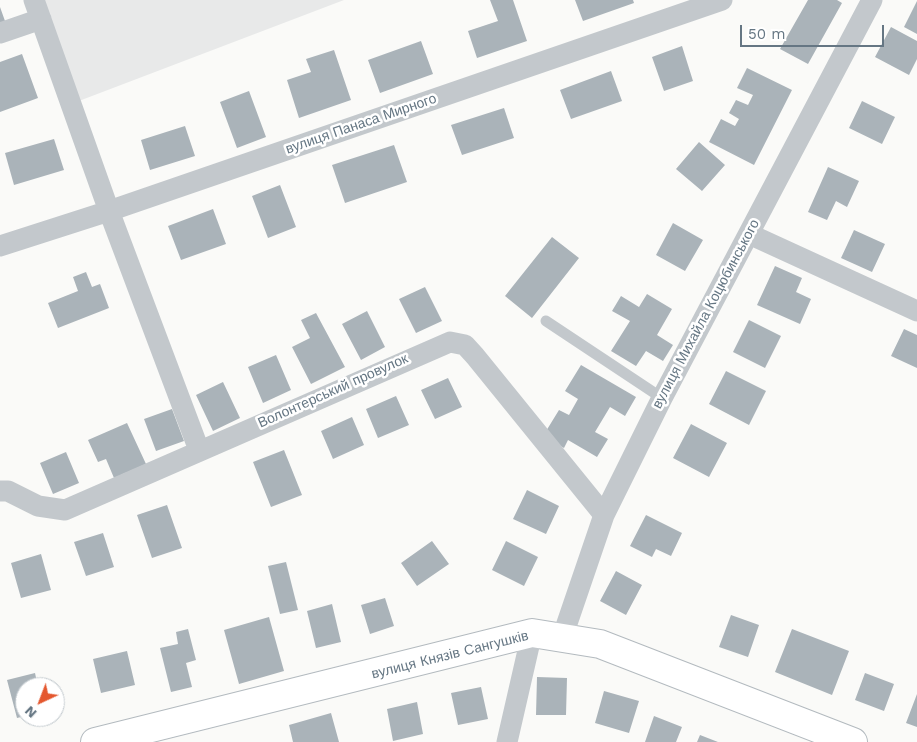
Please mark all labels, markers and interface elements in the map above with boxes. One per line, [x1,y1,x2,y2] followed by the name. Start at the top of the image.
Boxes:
[742,15,886,47] scale bar
[748,25,785,43] text: 50 m
[283,90,439,158] street label: вулиця Панаса Мирного
[649,217,763,411] street label: вулиця Михайла Коцюбинського
[255,350,411,432] street label: Волонтерський провулок
[370,627,530,683] street label: вулиця Князів Сангушків
[15,677,65,727] north arrow
[21,703,40,722] text: N

